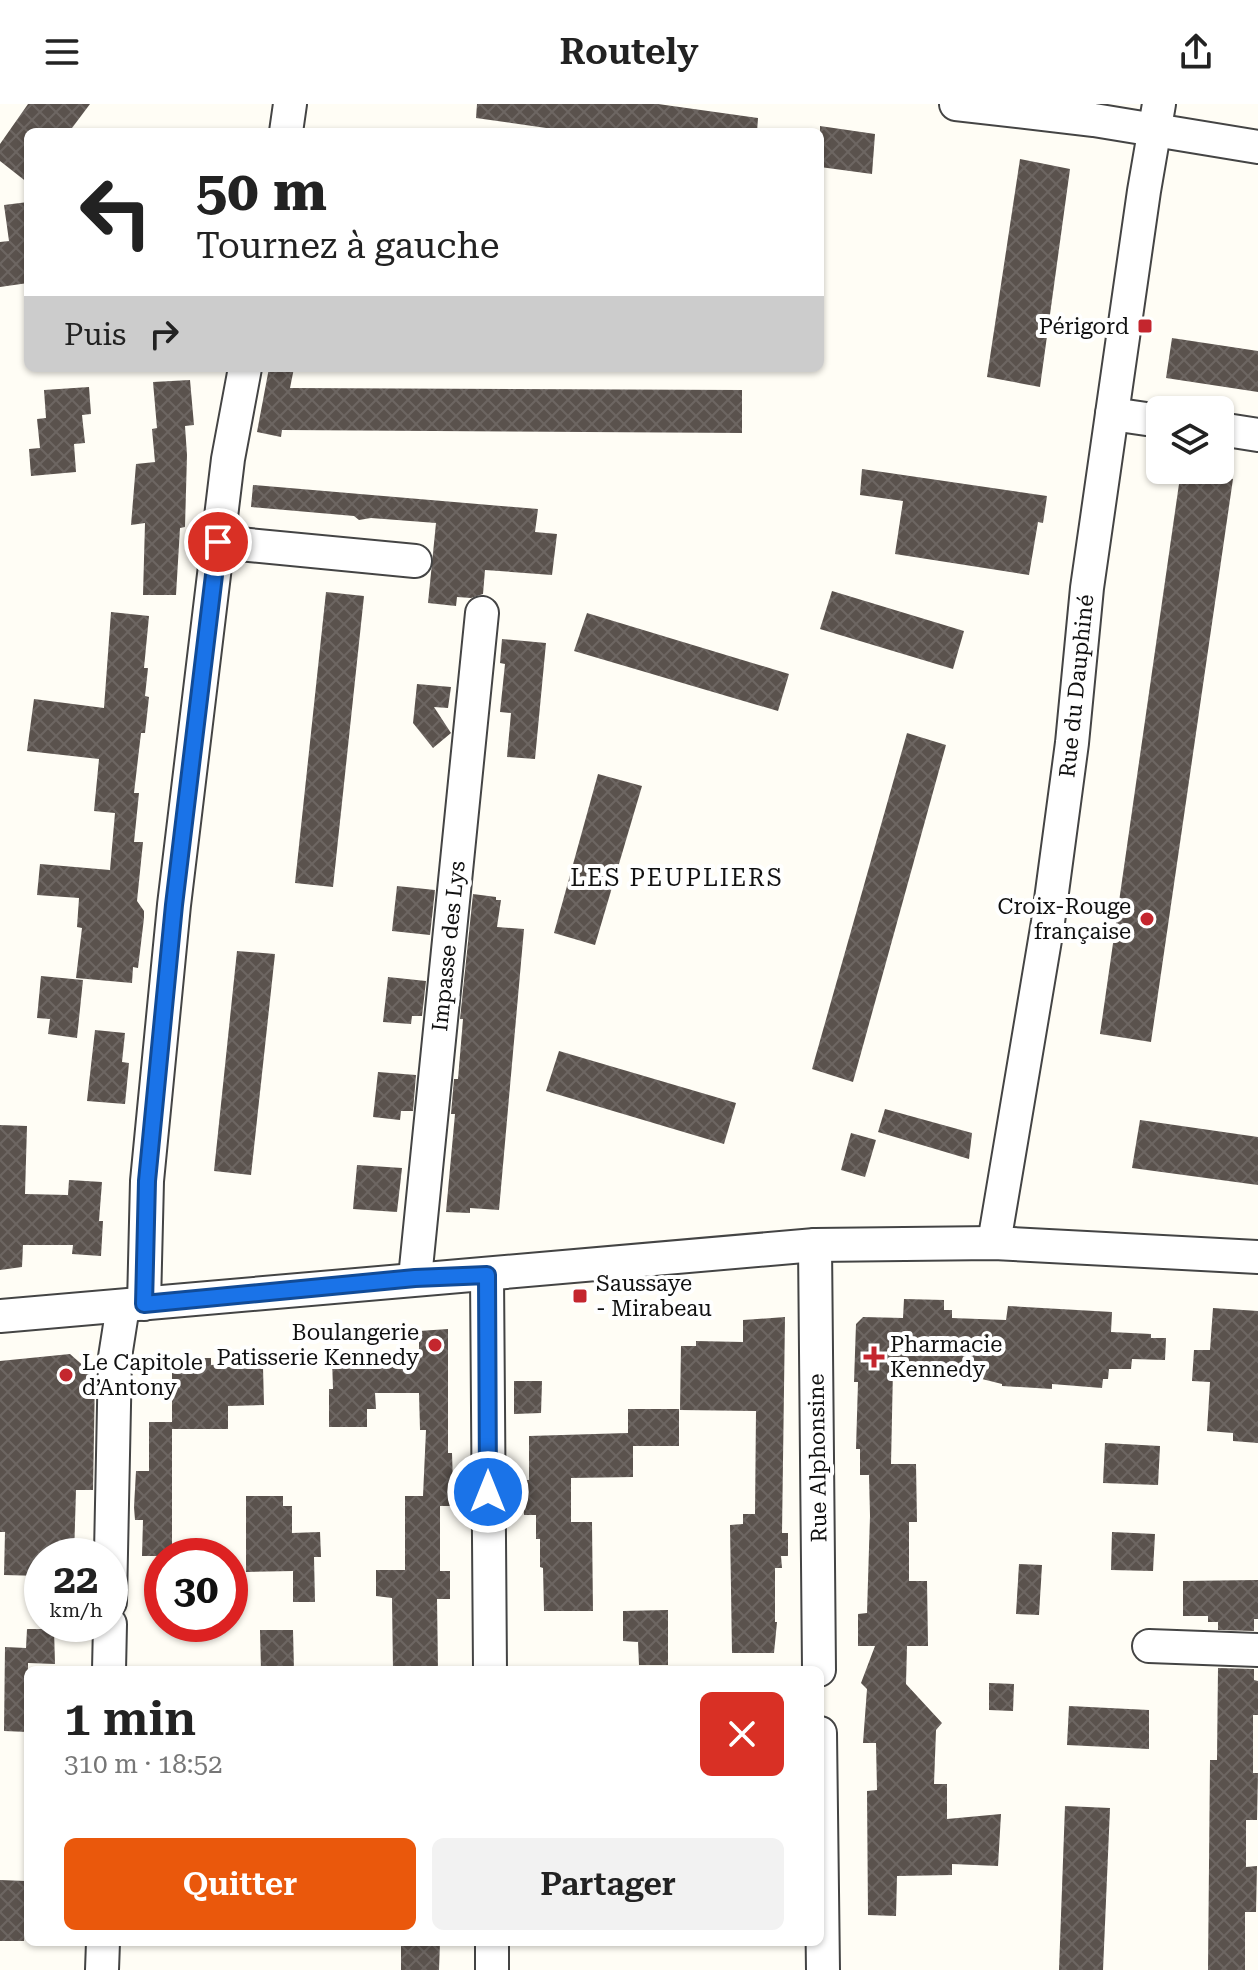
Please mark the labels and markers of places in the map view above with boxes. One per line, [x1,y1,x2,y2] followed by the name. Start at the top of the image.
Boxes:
[1039,314,1129,339] place label: Périgord
[1136,317,1154,335] marker: Périgord
[184,508,252,576] pin
[998,894,1131,944] place label: Croix-Rouge française
[1138,910,1156,928] marker: Croix-Rouge française
[596,1271,712,1321] place label: Saussaye - Mirabeau
[571,1287,589,1305] marker: Saussaye - Mirabeau
[217,1320,419,1370] place label: Boulangerie Patisserie Kennedy
[890,1332,1002,1382] place label: Pharmacie Kennedy
[426,1336,444,1354] marker: Boulangerie Patisserie Kennedy
[865,1348,883,1366] marker: Pharmacie Kennedy
[82,1350,203,1400] place label: Le Capitole d’Antony
[57,1366,75,1384] marker: Le Capitole d’Antony

